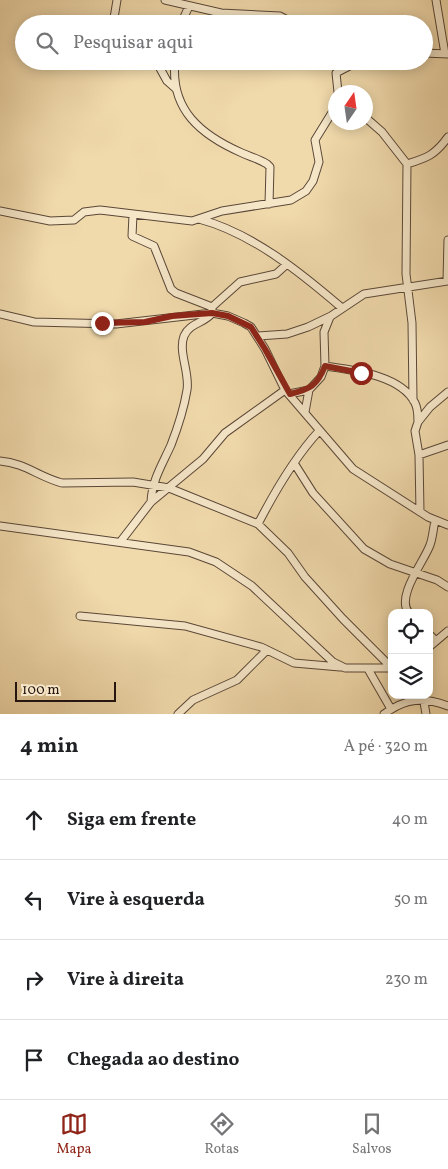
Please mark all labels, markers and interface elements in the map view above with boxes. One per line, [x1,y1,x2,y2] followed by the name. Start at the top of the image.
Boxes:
[15,15,433,70] search box
[33,29,61,57] icon: search
[73,30,193,56] text: Pesquisar aqui
[328,85,373,130] north arrow
[91,312,114,335] route end
[350,362,373,385] route start
[388,609,433,699] map controls
[388,609,433,654] button: locate
[388,654,433,699] button: layers
[15,679,116,702] scale bar
[22,681,60,700] text: 100 m
[20,732,79,761] text: 4 min
[344,736,428,758] text: A pé · 320 m
[20,806,48,834] icon: ahead
[67,807,196,833] text: Siga em frente
[392,809,428,831] text: 40 m
[20,886,48,914] icon: left
[67,887,205,913] text: Vire à esquerda
[394,889,428,911] text: 50 m
[20,966,48,994] icon: right
[67,967,184,993] text: Vire à direita
[385,969,428,991] text: 230 m
[20,1046,48,1074] icon: arrive
[67,1047,239,1073] text: Chegada ao destino
[56,1110,91,1159] tab: Mapa
[204,1110,239,1159] tab: Rotas
[352,1110,392,1159] tab: Salvos

